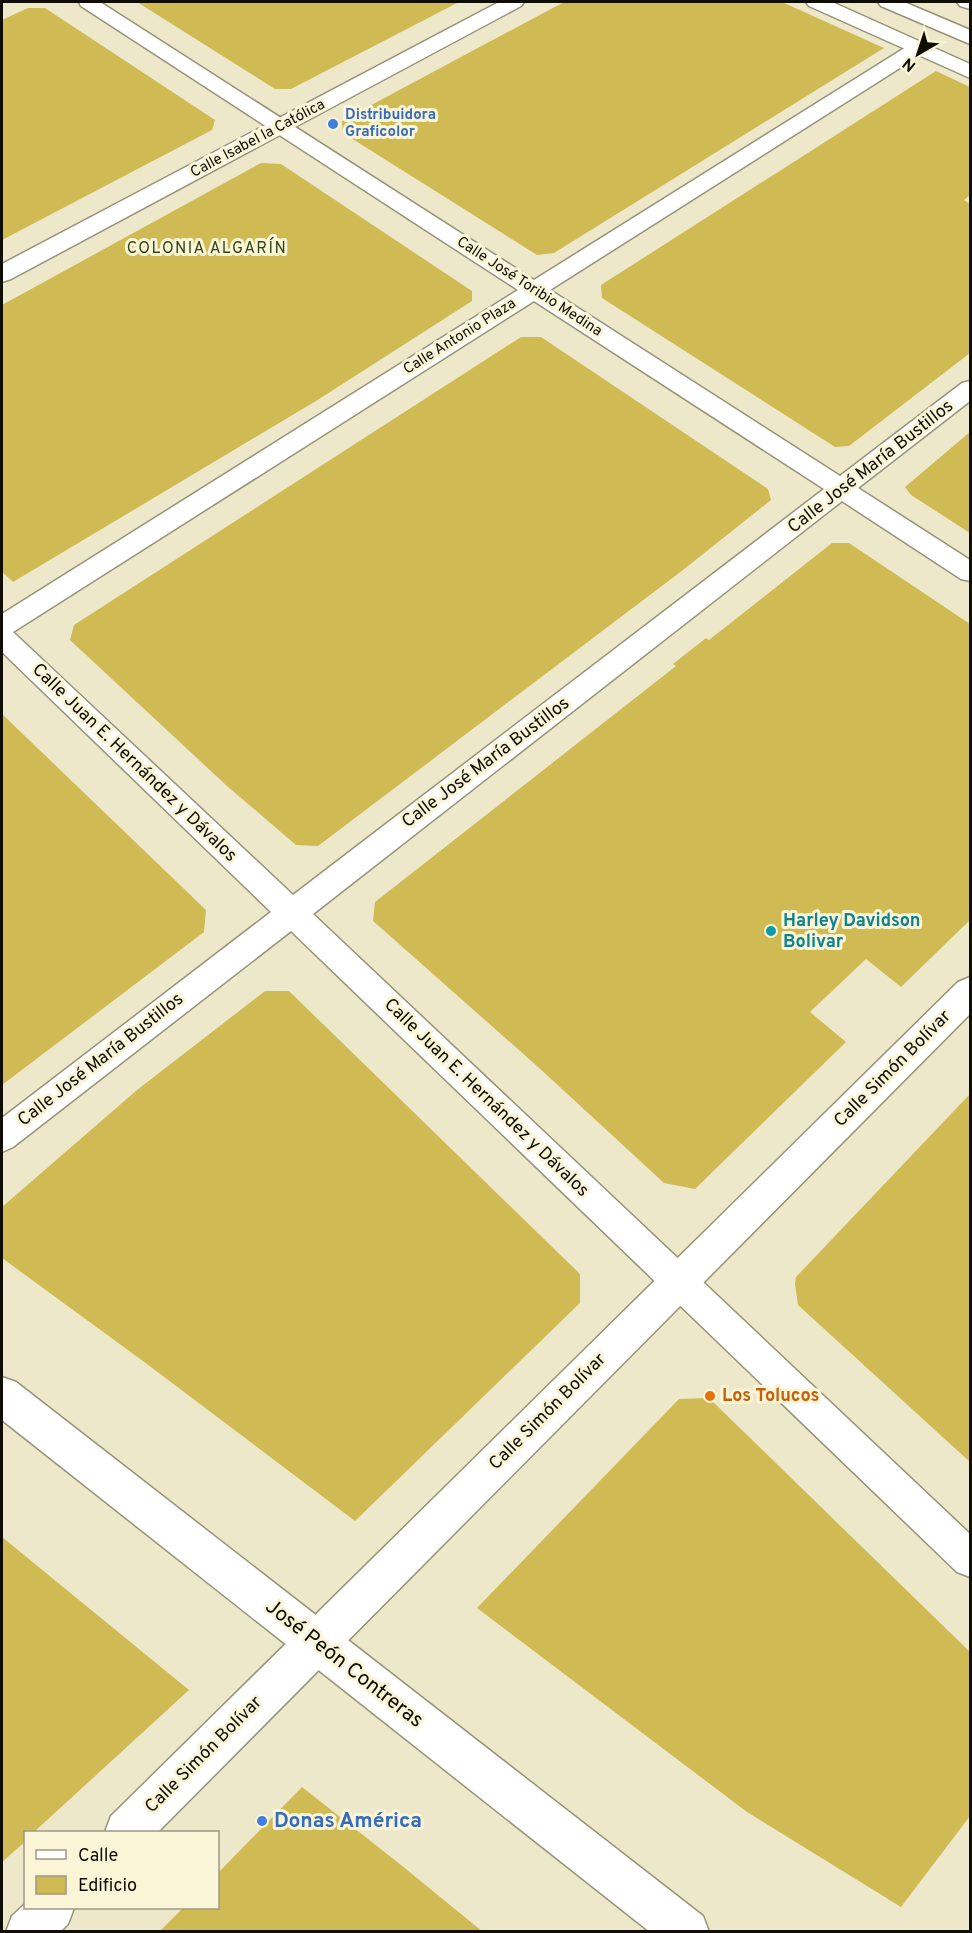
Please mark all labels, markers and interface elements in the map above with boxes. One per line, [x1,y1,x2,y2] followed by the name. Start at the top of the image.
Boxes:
[888,24,948,84] north arrow
[899,53,921,75] text: N
[188,96,328,182] street label: Calle Isabel la Católica
[345,106,436,142] place label: Distribuidora Graficolor
[326,117,340,131] marker: Distribuidora Graficolor
[453,233,605,341] street label: Calle José Toribio Medina
[127,237,287,259] district label: COLONIA ALGARÍN
[400,295,520,379] street label: Calle Antonio Plaza
[783,395,959,539] street label: Calle José María Bustillos
[27,659,241,867] street label: Calle Juan E. Hernández y Dávalos
[398,692,574,834] street label: Calle José María Bustillos
[783,910,920,954] place label: Harley Davidson Bolivar
[764,924,778,938] marker: Harley Davidson Bolivar
[13,988,189,1132] street label: Calle José María Bustillos
[379,994,593,1202] street label: Calle Juan E. Hernández y Dávalos
[829,1005,957,1133] street label: Calle Simón Bolívar
[484,1348,612,1476] street label: Calle Simón Bolívar
[722,1385,819,1408] place label: Los Tolucos
[703,1389,717,1403] marker: Los Tolucos
[259,1594,429,1734] street label: José Peón Contreras
[140,1691,268,1819] street label: Calle Simón Bolívar
[274,1808,422,1835] place label: Donas América
[255,1814,269,1828] marker: Donas América
[24,1831,219,1909] legend
[78,1845,118,1868] text: Calle
[78,1875,137,1898] text: Edificio

